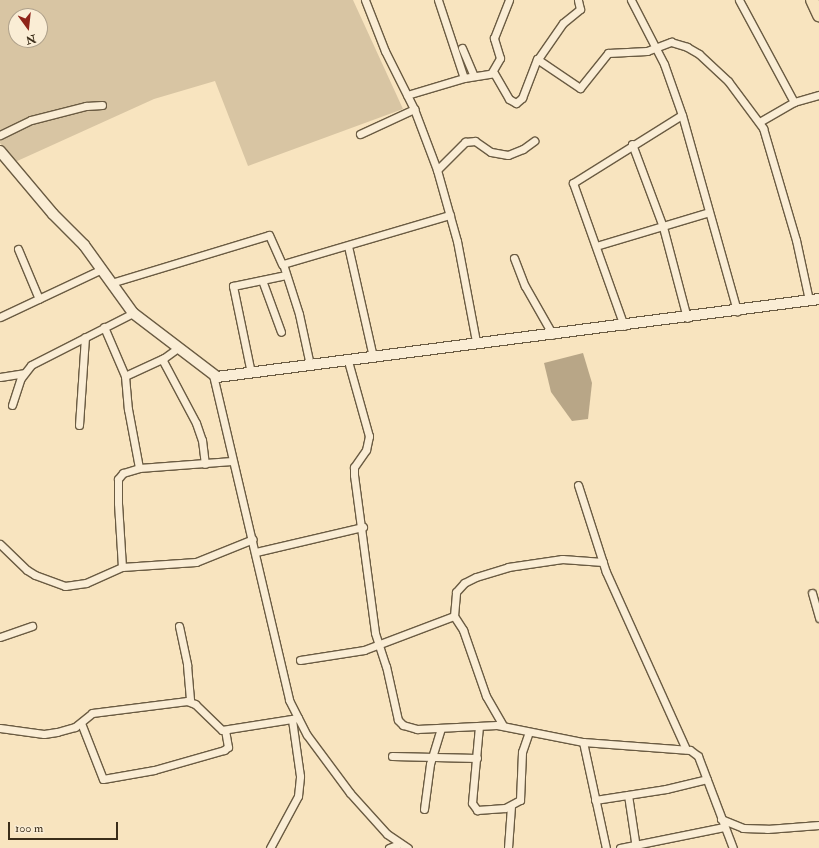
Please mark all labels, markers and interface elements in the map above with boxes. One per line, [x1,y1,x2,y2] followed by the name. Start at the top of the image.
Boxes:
[8,8,48,48] north arrow
[25,32,37,47] text: N
[10,814,120,840] scale bar
[15,821,43,836] text: 100 m

